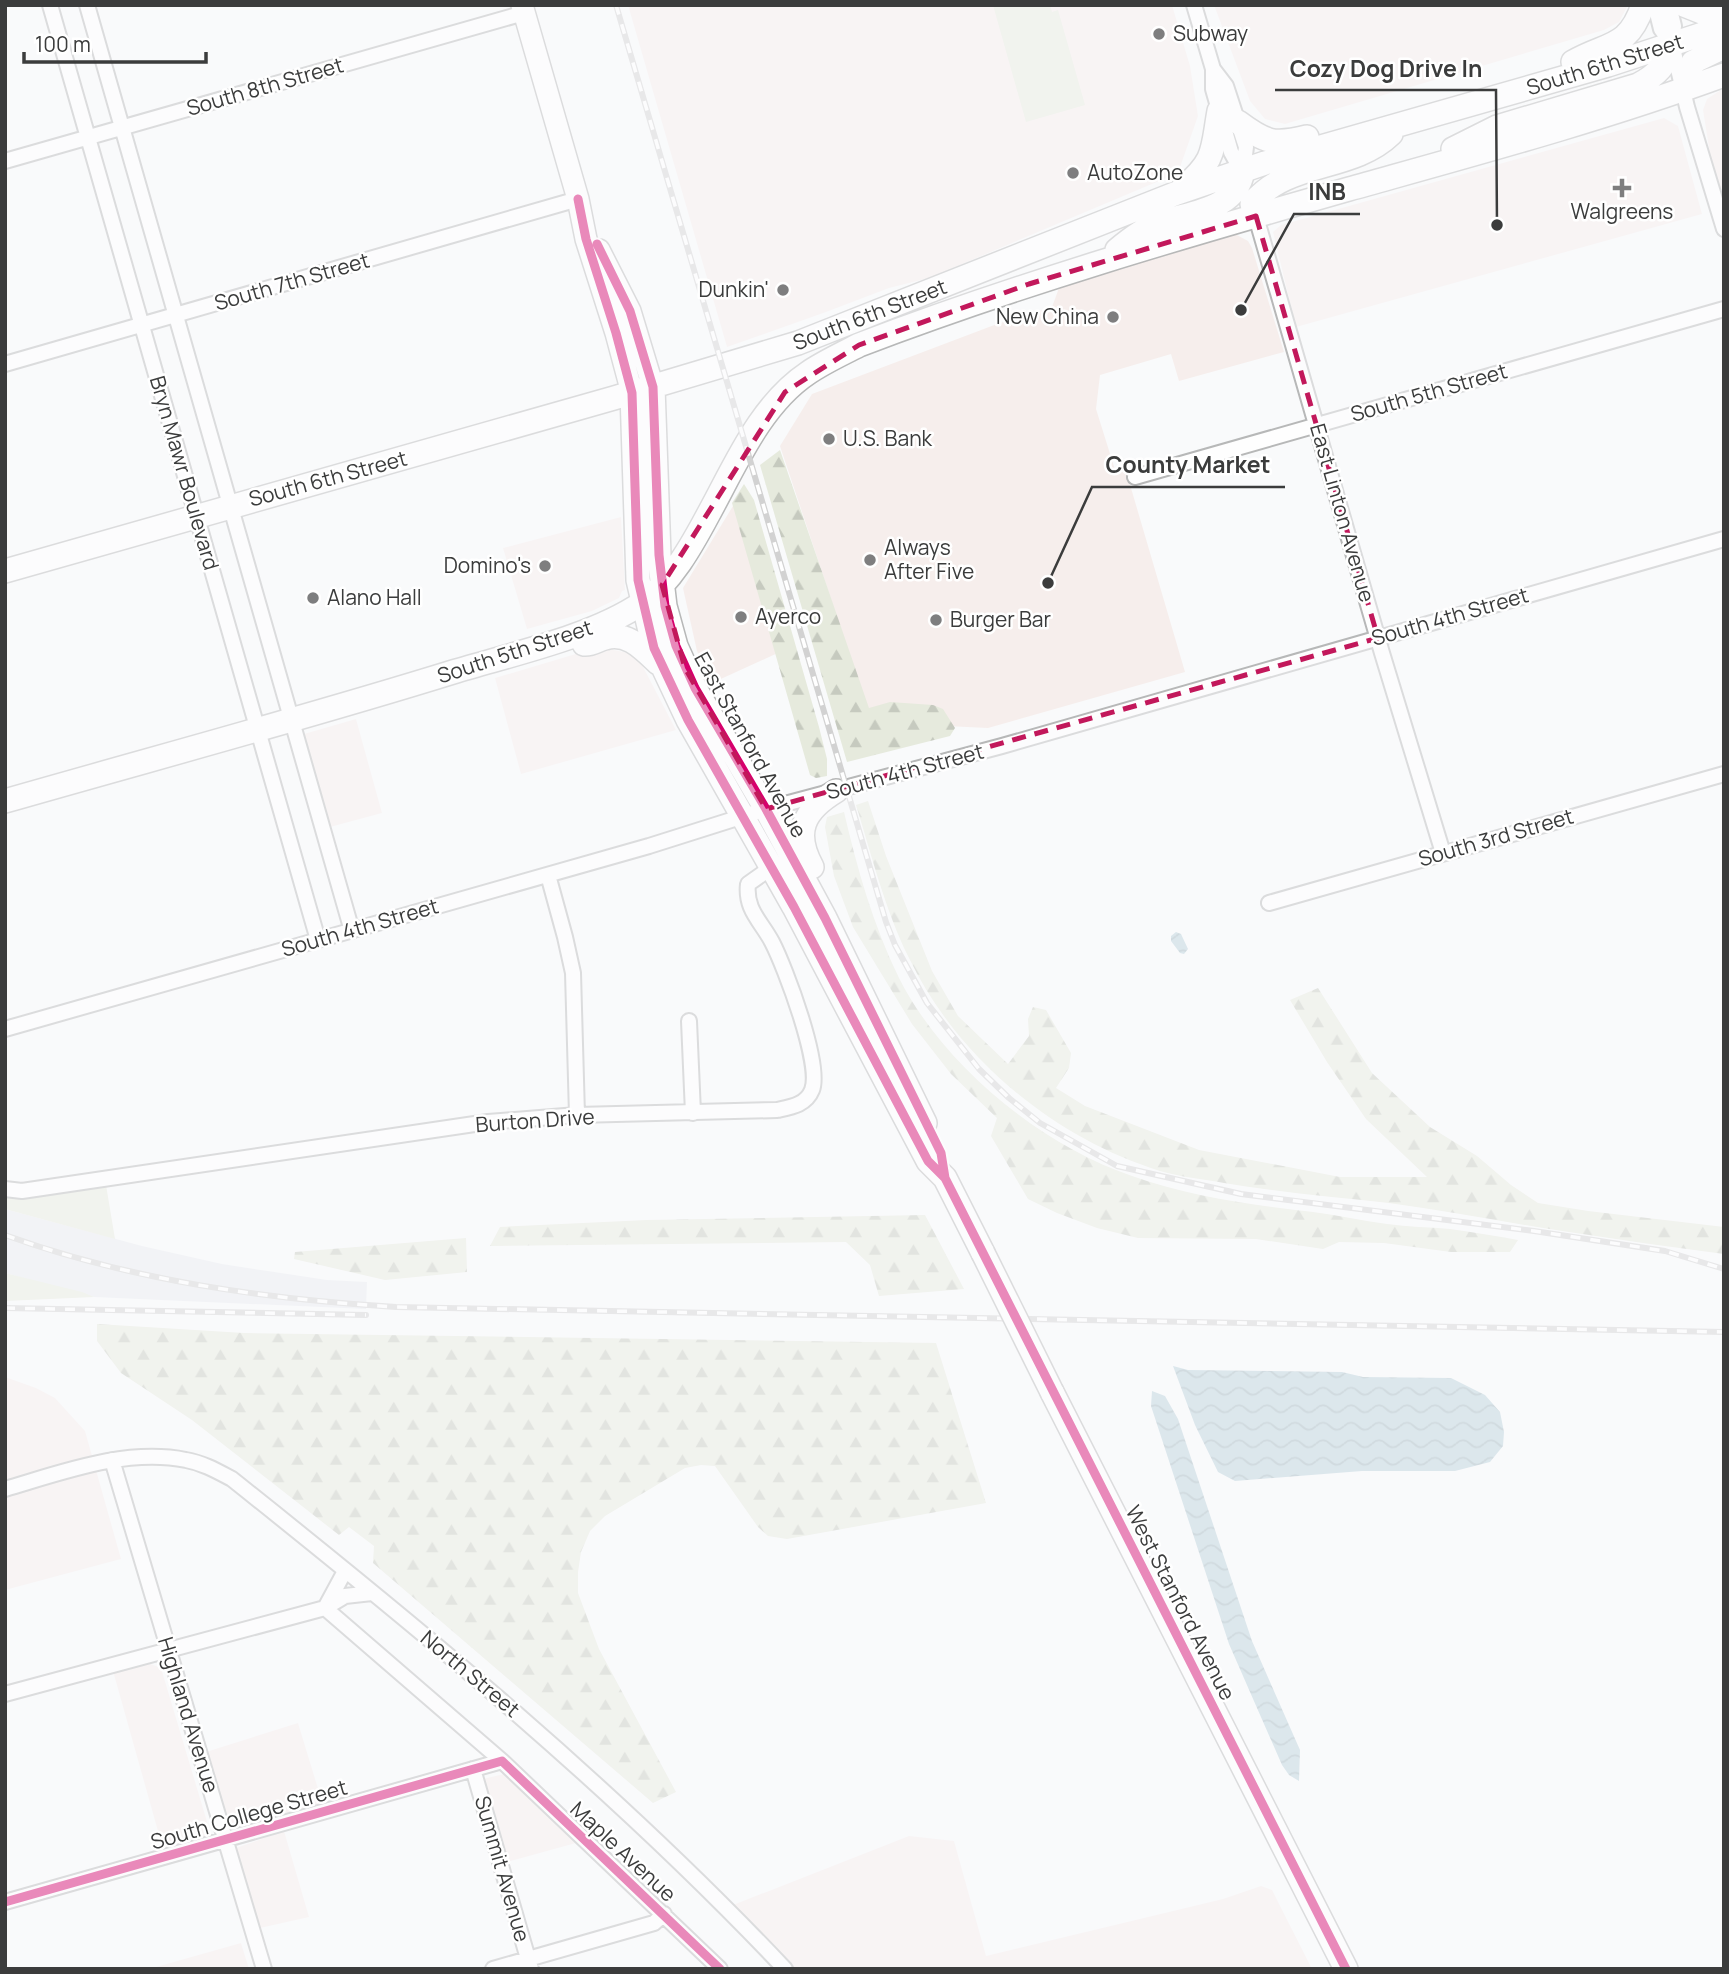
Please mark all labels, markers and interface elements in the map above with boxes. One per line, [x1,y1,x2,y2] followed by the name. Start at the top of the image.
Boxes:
[1173,19,1248,47] place label: Subway
[24,21,206,65] scale bar
[1151,26,1167,42] marker: Subway
[1523,27,1687,101] street label: South 6th Street
[35,30,91,58] text: 100 m
[1275,46,1496,90] callout: Cozy Dog Drive In
[183,50,346,122] street label: South 8th Street
[1290,52,1482,84] text: Cozy Dog Drive In
[1087,158,1183,186] place label: AutoZone
[1065,165,1081,181] marker: AutoZone
[1294,170,1360,214] callout: INB
[1308,175,1346,207] text: INB
[1614,180,1630,196] marker: Walgreens
[1571,197,1673,225] place label: Walgreens
[211,245,373,317] street label: South 7th Street
[789,272,951,356] street label: South 6th Street
[699,275,769,303] place label: Dunkin'
[775,282,791,298] marker: Dunkin'
[996,302,1099,330] place label: New China
[1105,309,1121,325] marker: New China
[1347,356,1510,428] street label: South 5th Street
[144,372,226,573] street label: Bryn Mawr Boulevard
[1304,420,1382,605] street label: East Linton Avenue
[843,424,933,452] place label: U.S. Bank
[821,431,837,447] marker: U.S. Bank
[246,443,410,513] street label: South 6th Street
[1092,443,1285,487] callout: County Market
[1105,448,1271,480] text: County Market
[884,533,974,585] place label: Always After Five
[444,551,531,579] place label: Domino's
[862,552,878,568] marker: Always After Five
[537,558,553,574] marker: Domino's
[1368,580,1531,652] street label: South 4th Street
[327,583,422,611] place label: Alano Hall
[305,590,321,606] marker: Alano Hall
[755,602,821,630] place label: Ayerco
[950,605,1052,633] place label: Burger Bar
[733,609,749,625] marker: Ayerco
[928,612,944,628] marker: Burger Bar
[433,613,596,689] street label: South 5th Street
[688,647,814,842] street label: East Stanford Avenue
[823,737,987,806] street label: South 4th Street
[1415,801,1577,873] street label: South 3rd Street
[278,891,441,963] street label: South 4th Street
[475,1102,595,1138] street label: Burton Drive
[1120,1500,1242,1705] street label: West Stanford Avenue
[415,1624,526,1723] street label: North Street
[152,1633,226,1796] street label: Highland Avenue
[147,1773,350,1855] street label: South College Street
[469,1793,537,1945] street label: Summit Avenue
[565,1795,683,1908] street label: Maple Avenue

